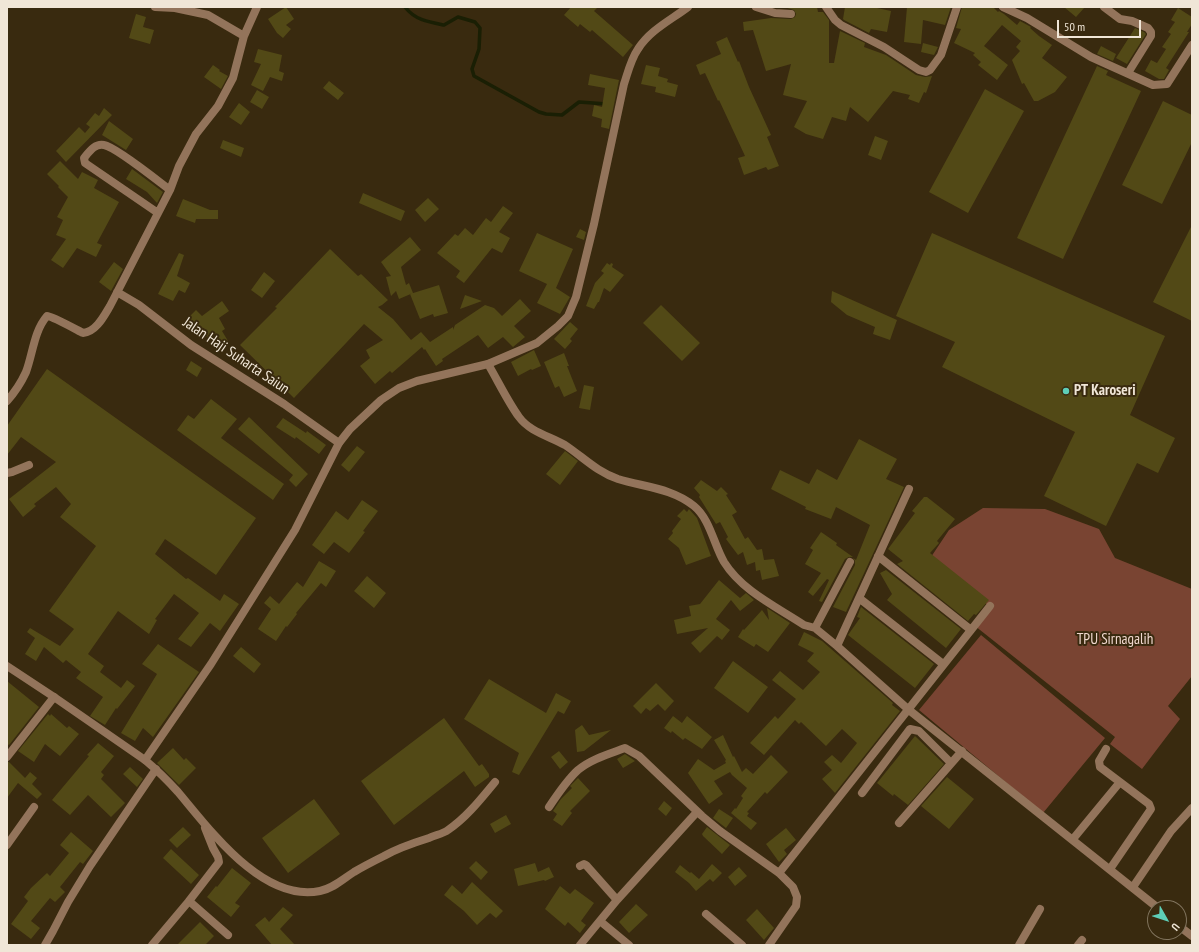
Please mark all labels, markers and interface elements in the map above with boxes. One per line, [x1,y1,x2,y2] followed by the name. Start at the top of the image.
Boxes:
[1059,12,1143,38] scale bar
[1064,19,1085,34] text: 50 m
[179,314,293,398] street label: Jalan Haji Suharta Saiun
[1074,382,1136,400] place label: PT Karoseri
[1061,386,1071,396] marker: PT Karoseri
[1077,631,1153,649] park label: TPU Sirnagalih
[1147,900,1187,940] north arrow
[1168,920,1183,934] text: U

